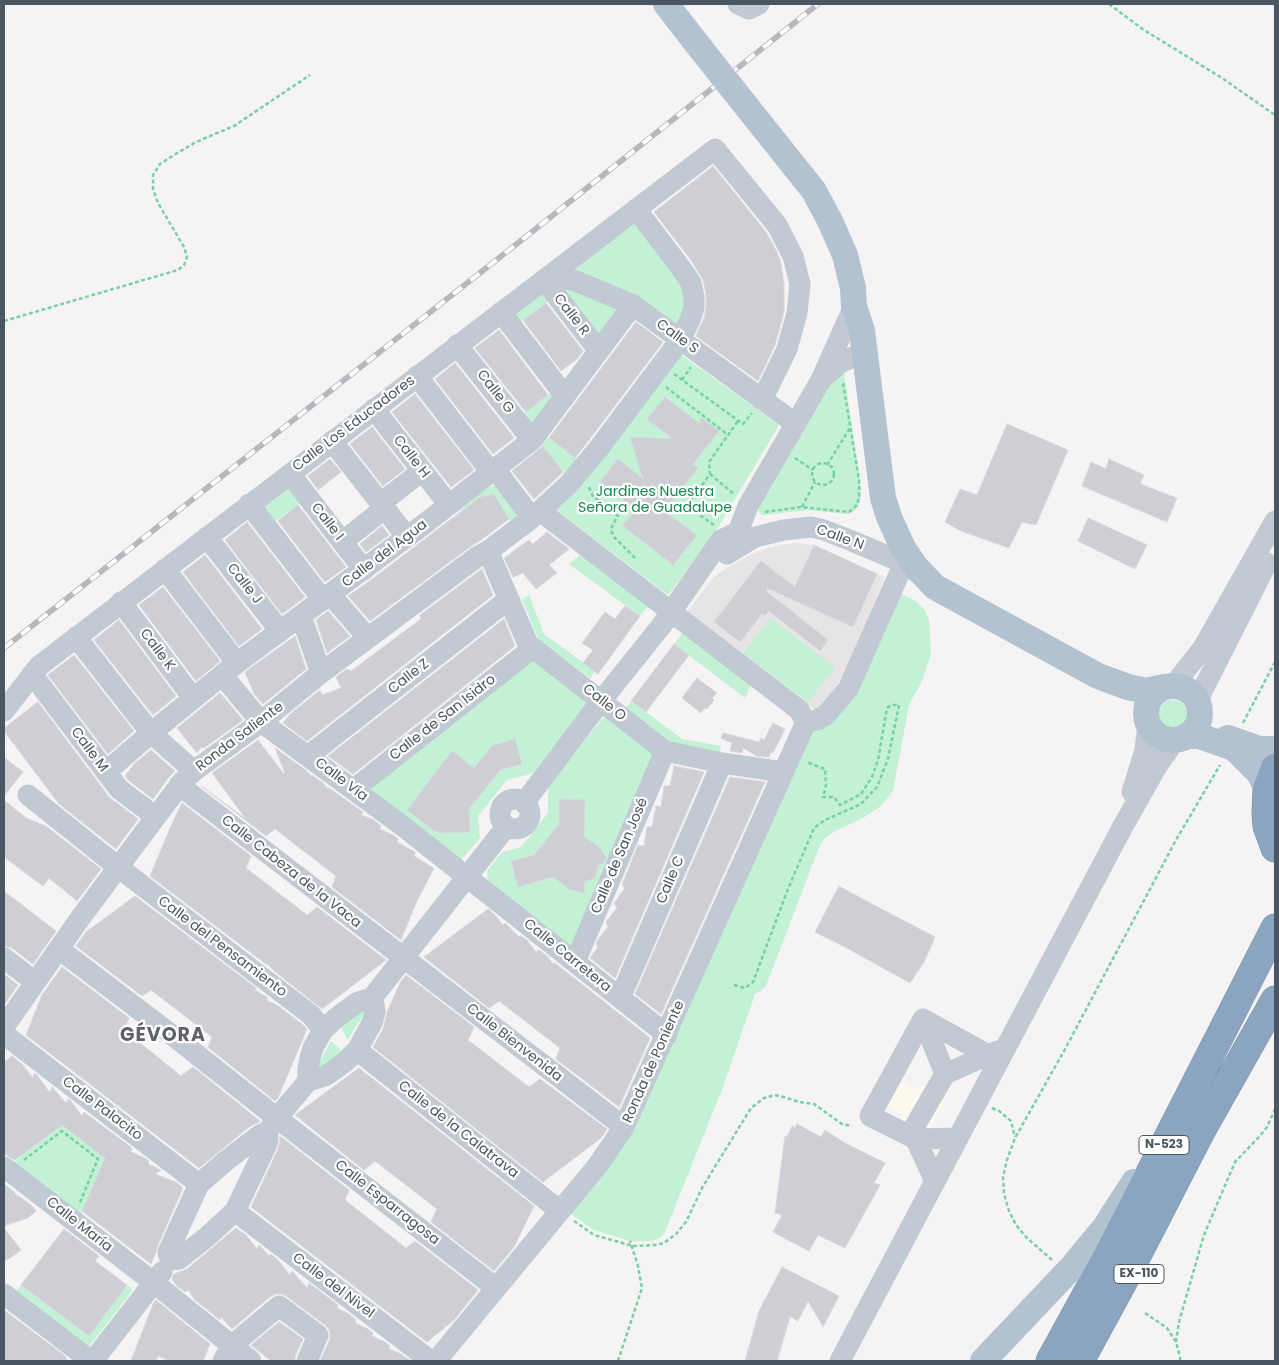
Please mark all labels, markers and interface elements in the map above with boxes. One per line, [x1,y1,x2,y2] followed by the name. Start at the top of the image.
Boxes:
[550,291,592,339] street label: Calle R
[653,316,701,358] street label: Calle S
[473,367,517,417] street label: Calle G
[290,373,418,475] street label: Calle Los Educadores
[389,432,433,482] street label: Calle H
[578,484,732,516] park label: Jardines Nuestra Señora de Guadalupe
[307,500,347,544] street label: Calle I
[339,517,431,591] street label: Calle del Agua
[814,522,866,554] street label: Calle N
[223,560,265,608] street label: Calle J
[136,626,178,674] street label: Calle K
[385,656,433,698] street label: Calle Z
[387,671,499,765] street label: Calle de San Isidro
[579,681,629,725] street label: Calle O
[193,699,287,775] street label: Ronda Saliente
[67,724,111,776] street label: Calle M
[311,755,371,805] street label: Calle Vía
[588,796,652,916] street label: Calle de San José
[218,812,364,932] street label: Calle Cabeza de la Vaca
[653,854,689,906] street label: Calle C
[154,893,290,1001] street label: Calle del Pensamiento
[520,916,614,996] street label: Calle Carretera
[620,998,688,1126] street label: Ronda de Poniente
[463,1000,565,1086] street label: Calle Bienvenida
[119,1025,207,1047] district label: GÉVORA
[59,1073,145,1145] street label: Calle Palacito
[394,1078,522,1182] street label: Calle de la Calatrava
[1139,1136,1189,1154] road number: N-523
[331,1157,443,1249] street label: Calle Esparragosa
[43,1194,115,1256] street label: Calle María
[289,1250,377,1322] street label: Calle del Nivel
[1114,1264,1164,1284] road number: EX-110

